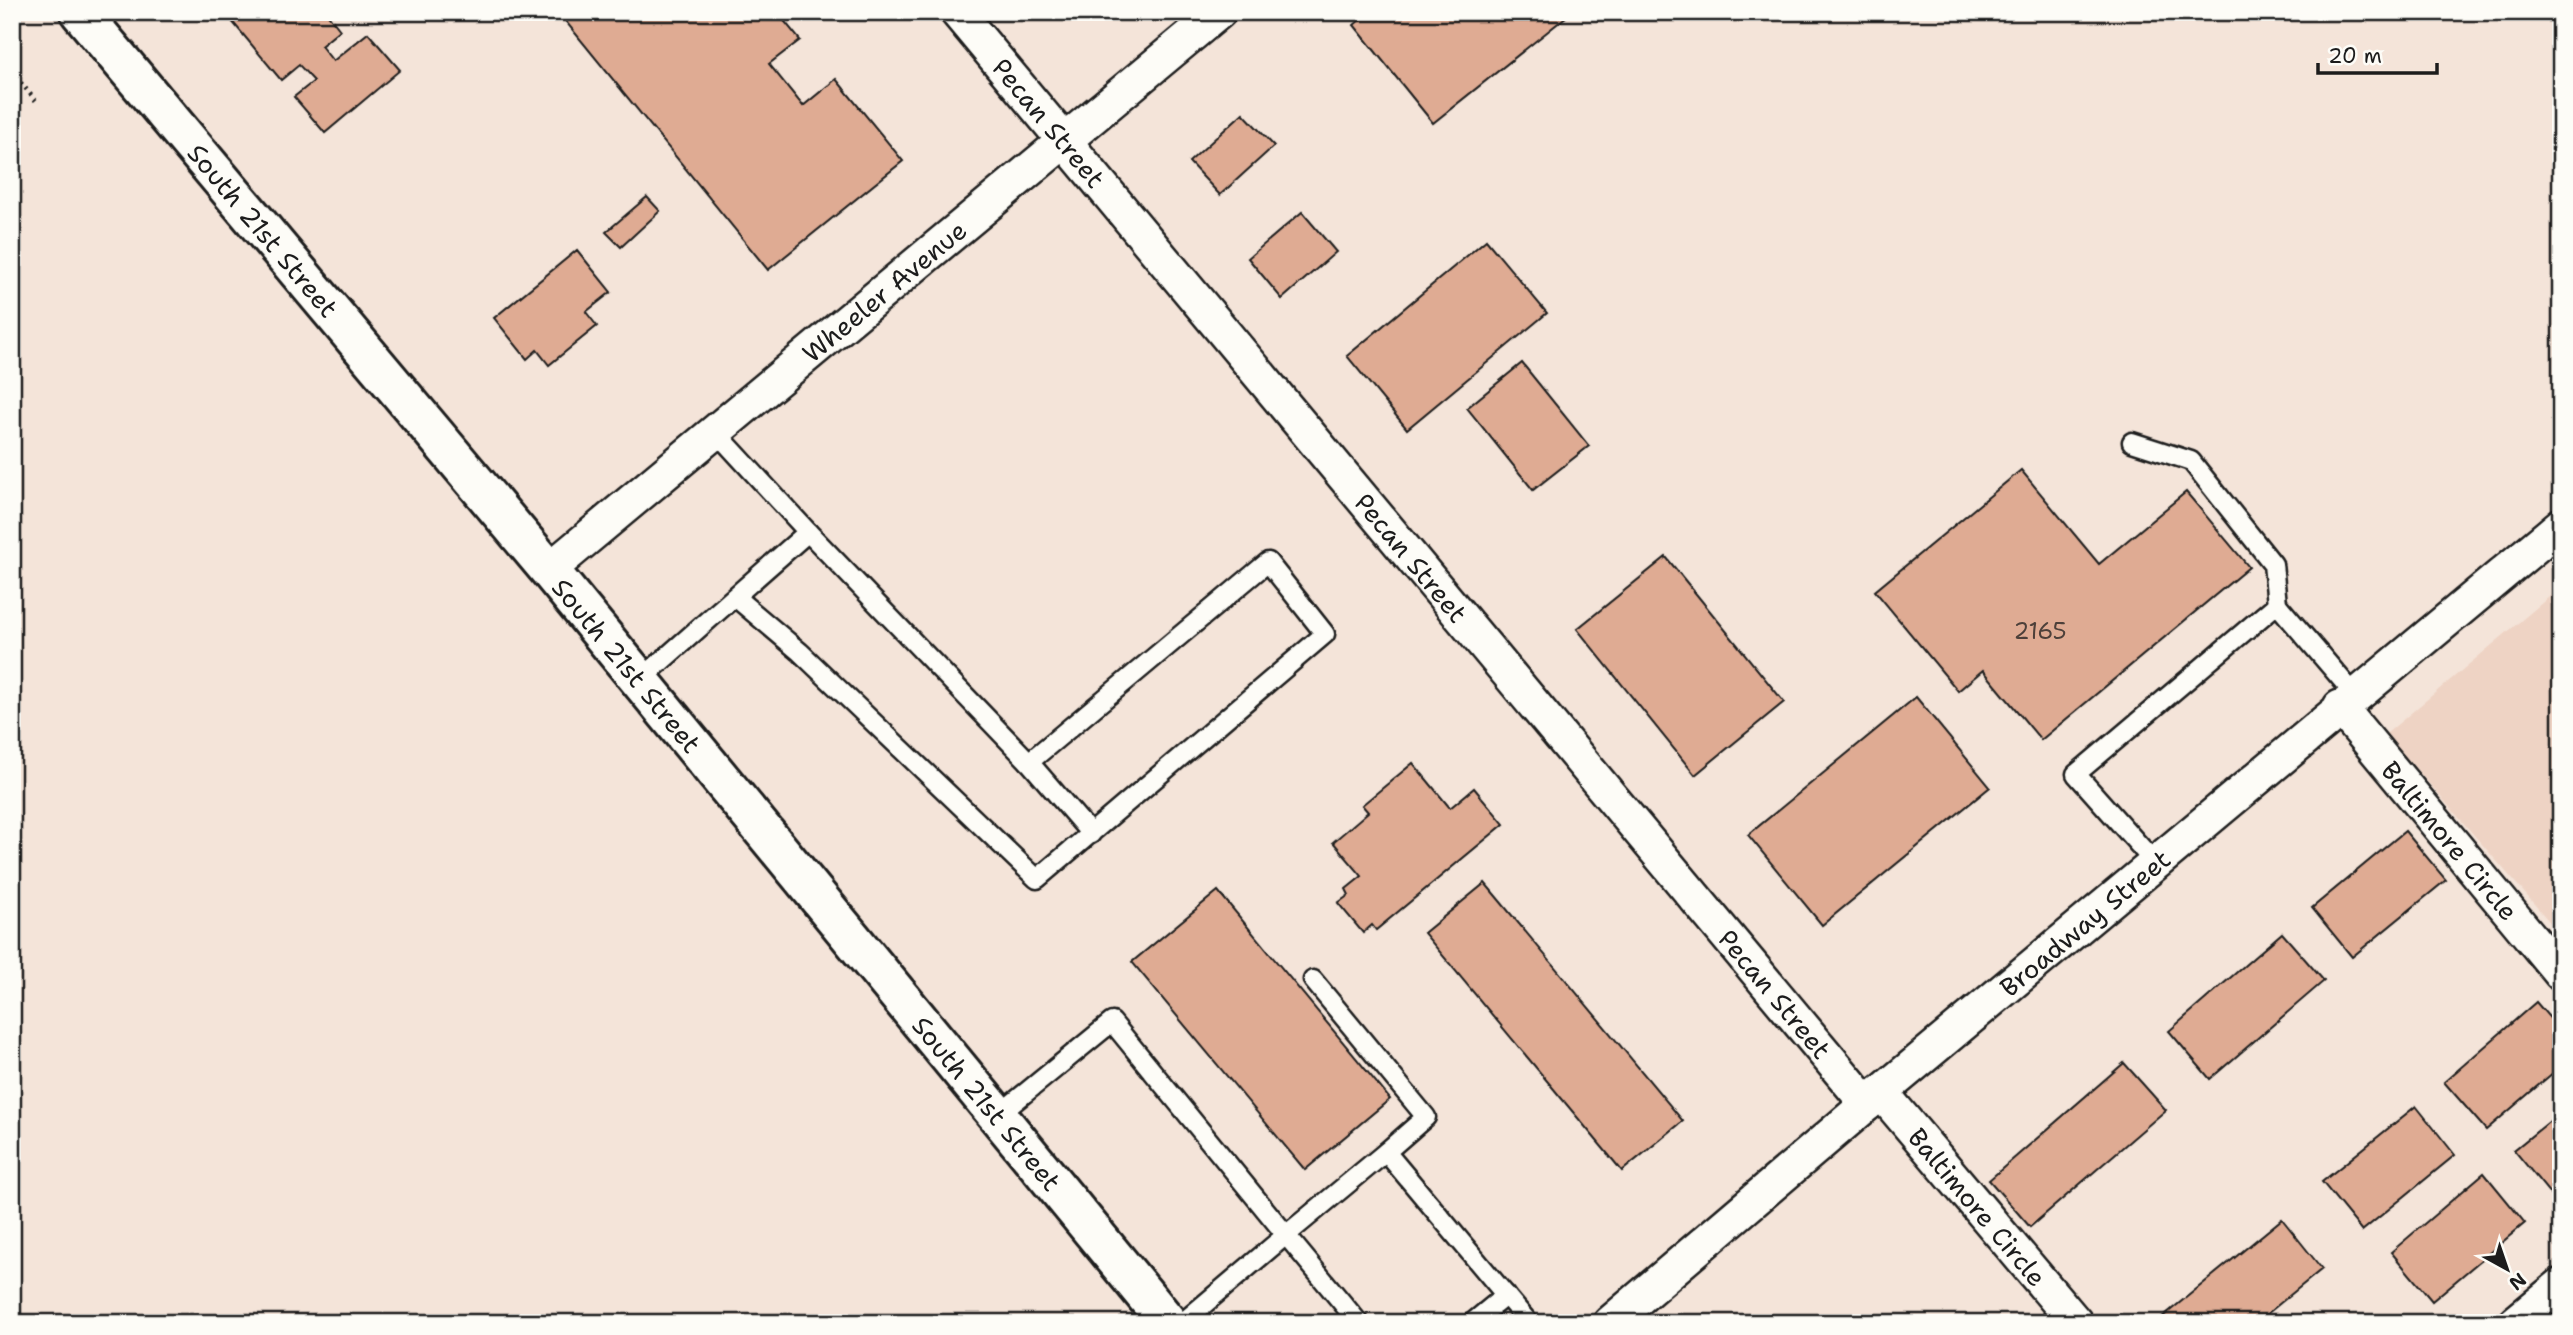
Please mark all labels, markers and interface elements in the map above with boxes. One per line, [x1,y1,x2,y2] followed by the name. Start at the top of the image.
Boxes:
[2318,32,2436,76] scale bar
[2328,42,2382,70] text: 20 m
[985,51,1113,195] street label: Pecan Street
[180,136,347,324] street label: South 21st Street
[794,212,974,370] street label: Wheeler Avenue
[1347,485,1476,630] street label: Pecan Street
[545,570,710,760] street label: South 21st Street
[2013,616,2067,646] house number: 2165
[2374,753,2527,927] street label: Baltimore Circle
[1992,841,2177,1004] street label: Broadway Street
[1711,922,1839,1066] street label: Pecan Street
[905,1008,1070,1198] street label: South 21st Street
[1901,1120,2055,1293] street label: Baltimore Circle
[2472,1234,2542,1304] north arrow
[2504,1267,2531,1296] text: N

